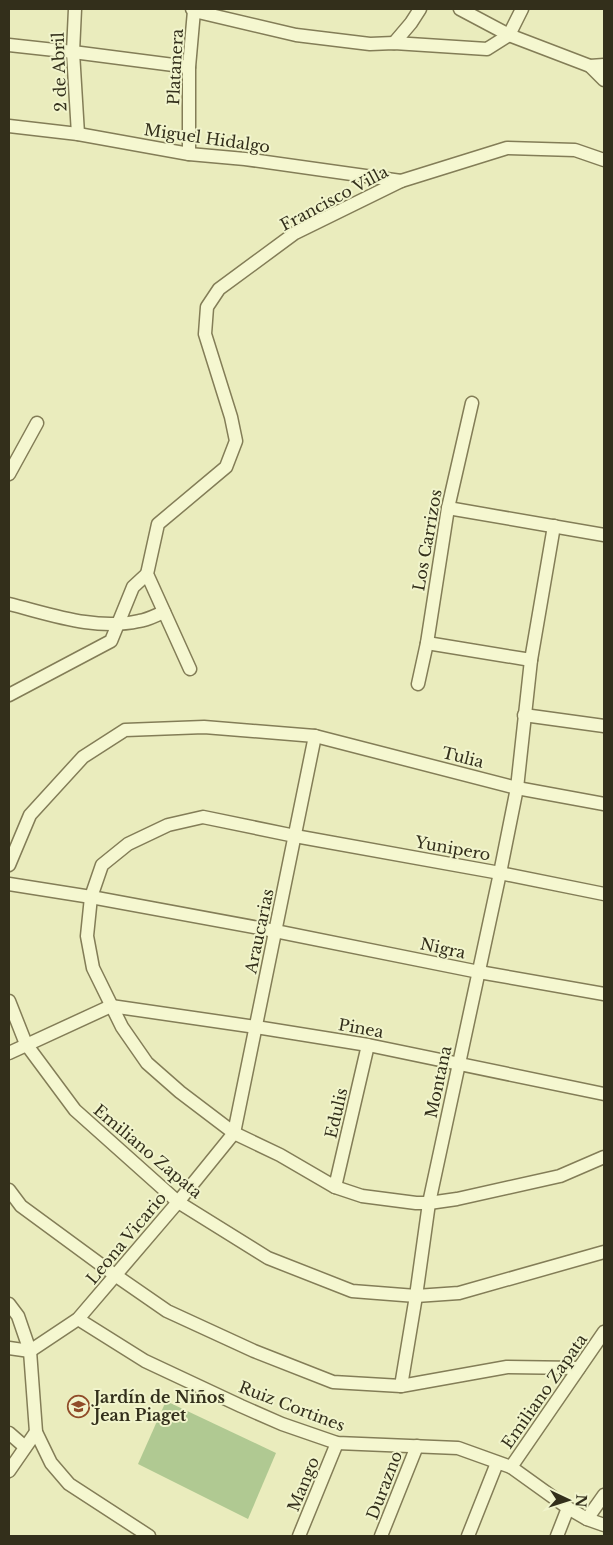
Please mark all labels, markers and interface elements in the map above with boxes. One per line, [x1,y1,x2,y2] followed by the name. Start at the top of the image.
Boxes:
[163,28,187,106] street label: Platanera
[48,32,70,112] street label: 2 de Abril
[143,119,271,157] street label: Miguel Hidalgo
[277,161,392,235] street label: Francisco Villa
[408,488,446,592] street label: Los Carrizos
[440,742,486,772] street label: Tulia
[413,831,492,864] street label: Yunipero
[240,887,278,976] street label: Araucarias
[419,933,468,963] street label: Nigra
[337,1014,385,1042] street label: Pinea
[421,1044,455,1120] street label: Montana
[321,1086,351,1140] street label: Edulis
[90,1100,206,1202] street label: Emiliano Zapata
[82,1188,170,1288] street label: Leona Vicario
[497,1330,591,1452] street label: Emiliano Zapata
[236,1377,348,1435] street label: Ruiz Cortines
[91,1387,225,1425] place label: Jardín de Niños Jean Piaget
[66,1394,90,1418] school or university icon: Jardín de Niños Jean Piaget
[362,1448,406,1522] street label: Durazno
[283,1454,323,1514] street label: Mango
[543,1475,593,1525] north arrow
[572,1494,590,1508] text: N

